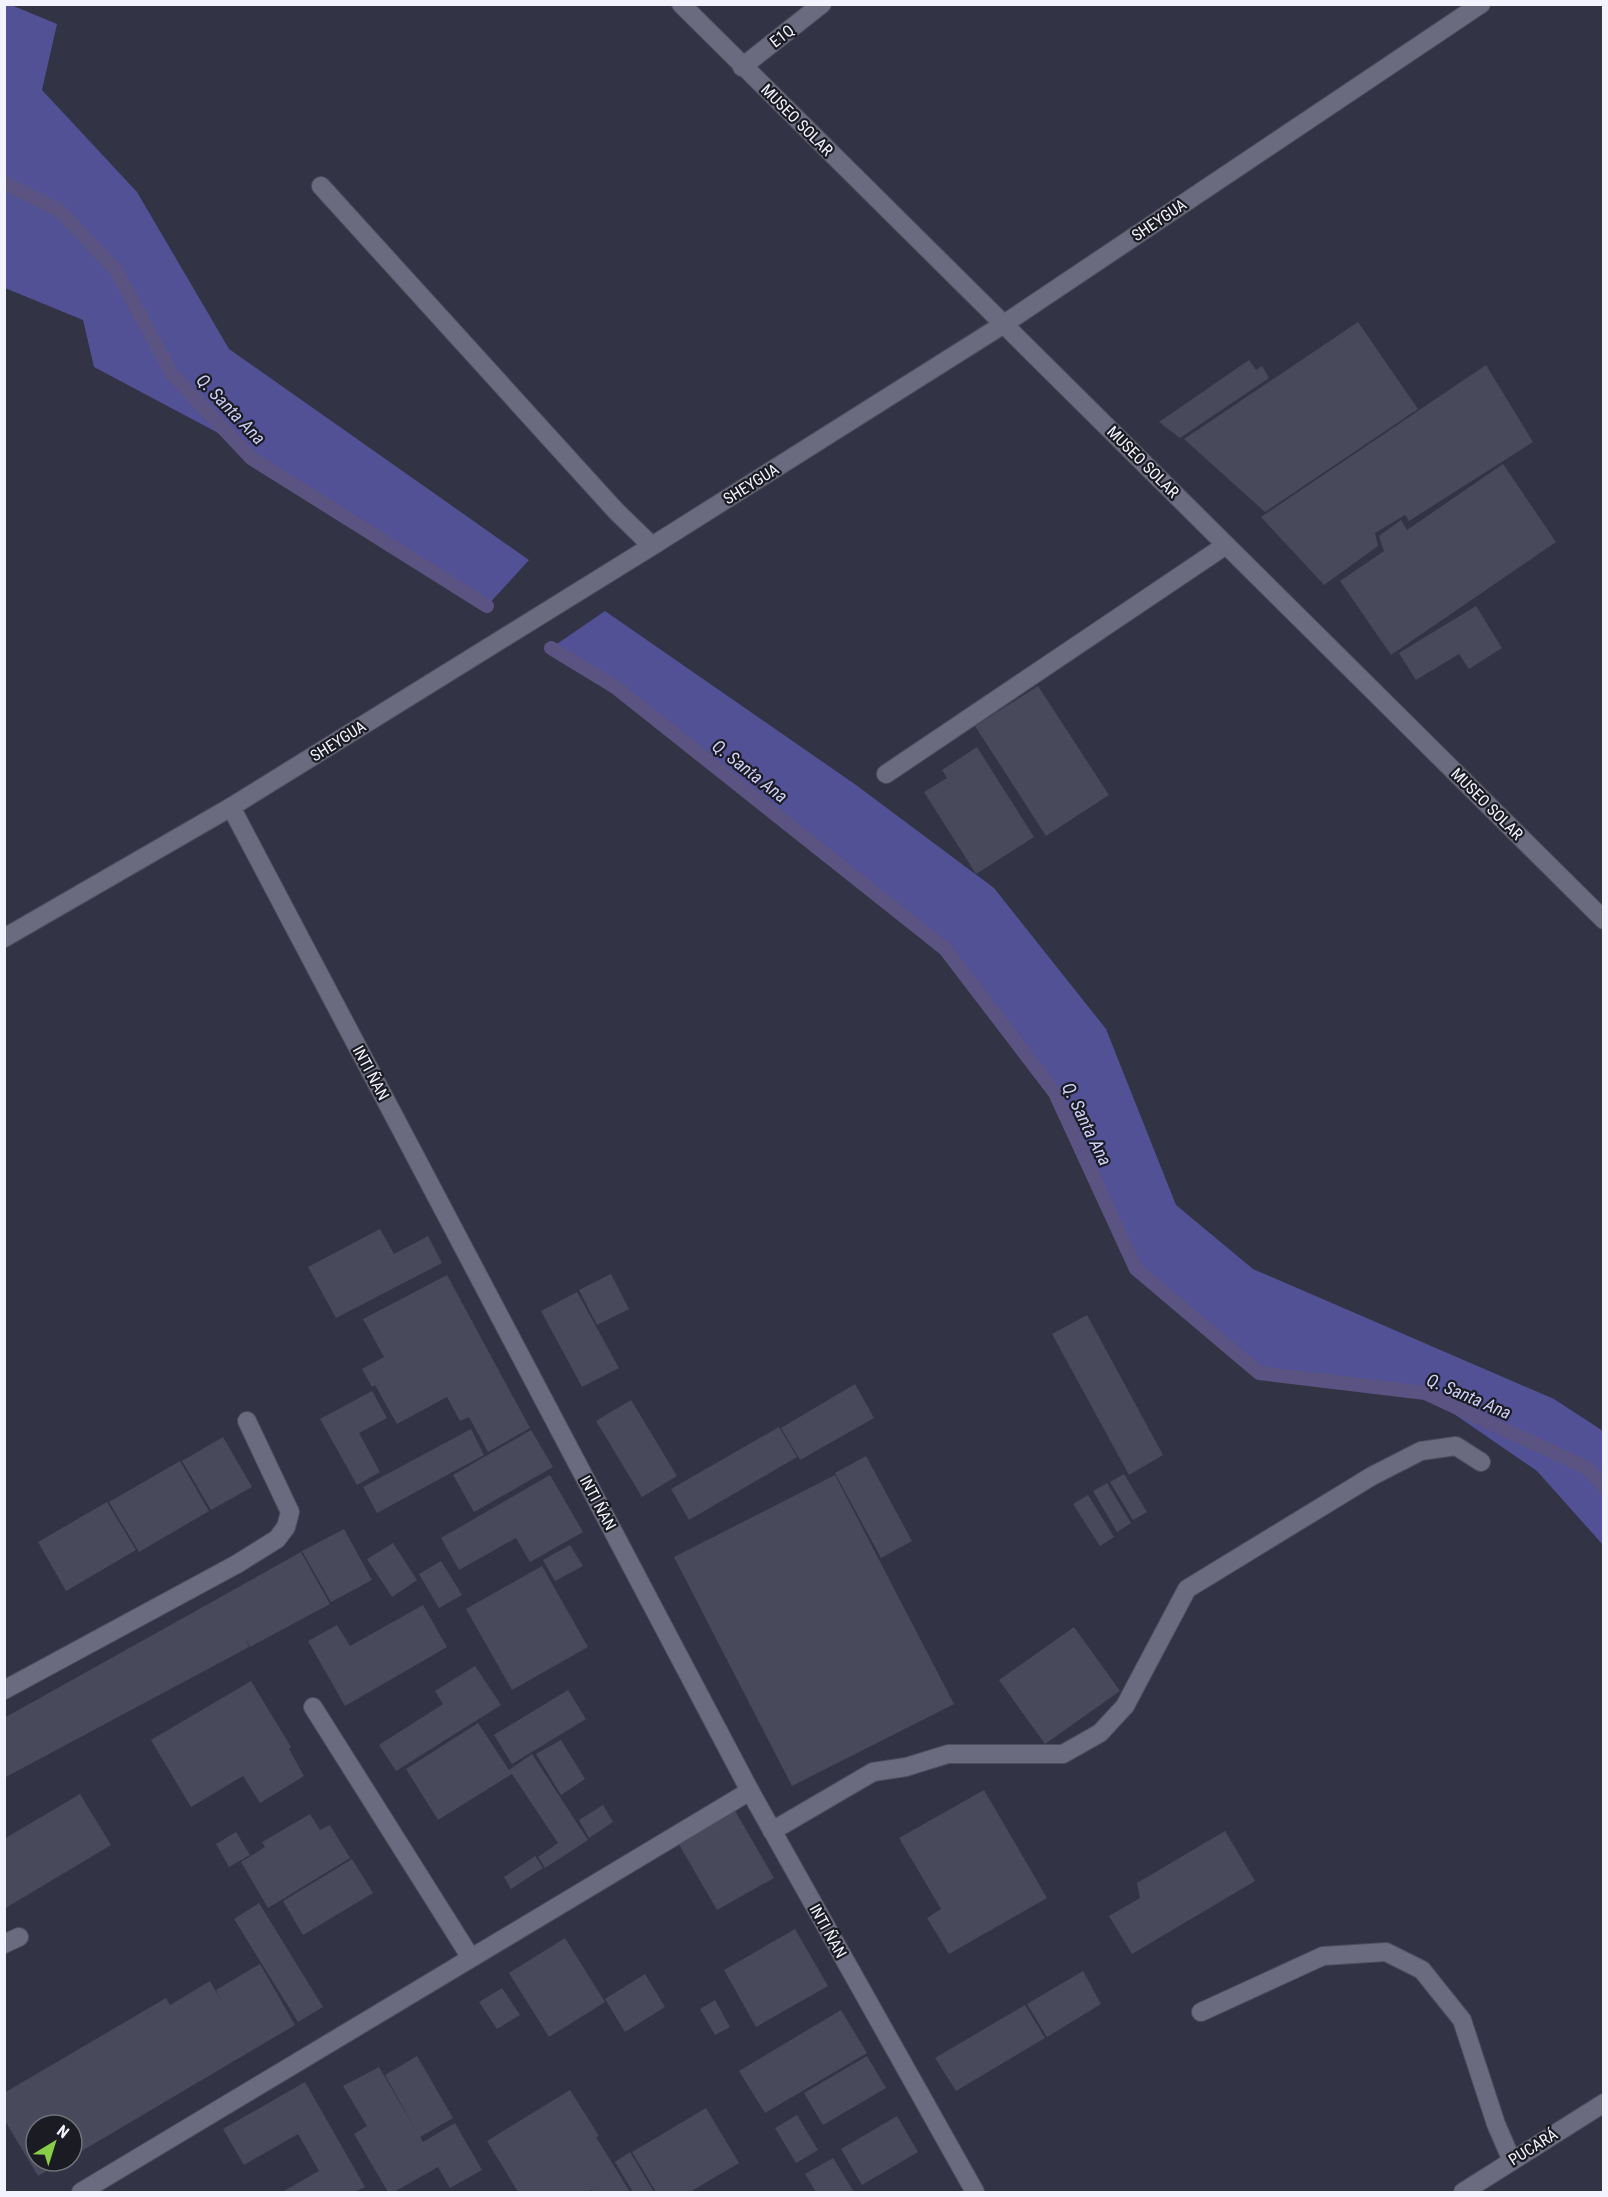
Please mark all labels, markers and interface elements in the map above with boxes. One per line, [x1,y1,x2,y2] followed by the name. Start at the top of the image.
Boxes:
[766,21,798,51] street label: E1Q
[757,80,837,160] street label: MUSEO SOLAR
[1128,195,1190,245] street label: SHEYGUA
[192,369,270,449] water label: Q. Santa Ana
[1103,422,1183,502] street label: MUSEO SOLAR
[720,460,782,508] street label: SHEYGUA
[307,717,369,765] street label: SHEYGUA
[708,735,792,807] water label: Q. Santa Ana
[1447,764,1527,844] street label: MUSEO SOLAR
[349,1042,394,1103] street label: INTI ÑAN
[1058,1079,1116,1169] water label: Q. Santa Ana
[1424,1369,1514,1423] water label: Q. Santa Ana
[576,1472,621,1533] street label: INTI ÑAN
[805,1900,851,1961] street label: INTI ÑAN
[24,2113,84,2173] north arrow
[53,2121,73,2142] text: N
[1505,2125,1561,2169] street label: PUCARÁ

